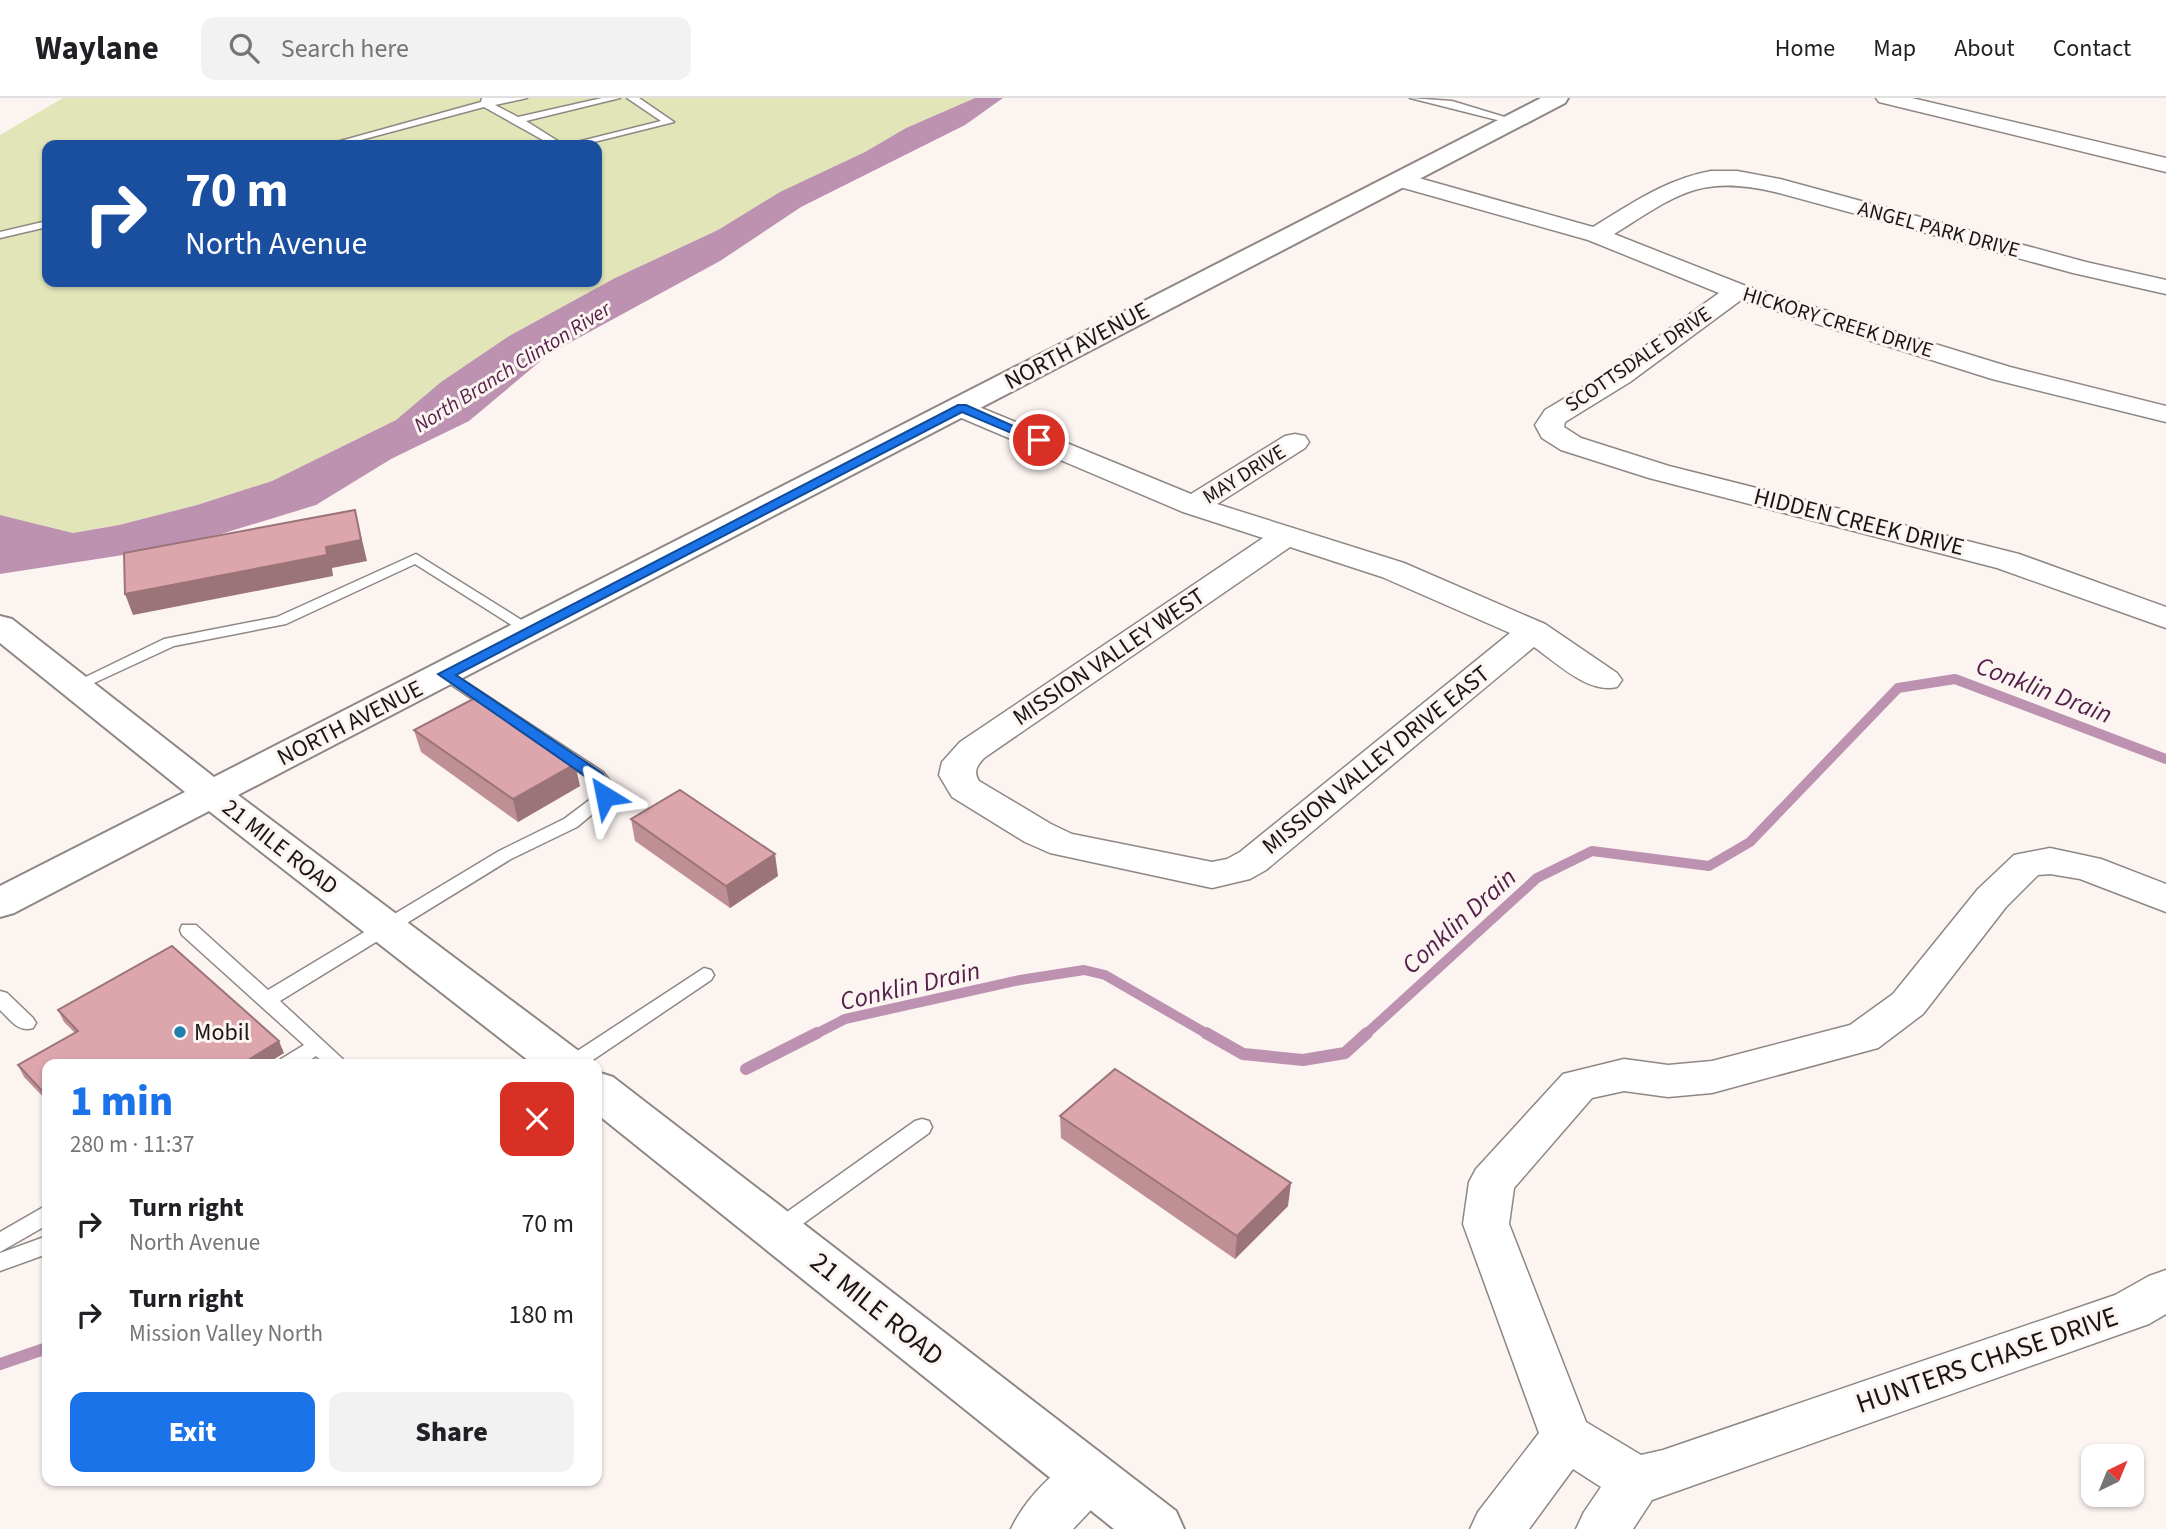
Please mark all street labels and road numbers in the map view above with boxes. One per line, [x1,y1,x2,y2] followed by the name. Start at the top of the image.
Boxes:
[1855,193,2023,265] street label: ANGEL PARK DRIVE
[1739,279,1937,365] street label: HICKORY CREEK DRIVE
[998,293,1156,399] street label: NORTH AVENUE
[1559,299,1717,419] street label: SCOTTSDALE DRIVE
[1197,437,1291,511] street label: MAY DRIVE
[1750,479,1968,565] street label: HIDDEN CREEK DRIVE
[1006,579,1212,735] street label: MISSION VALLEY WEST
[1255,657,1498,863] street label: MISSION VALLEY DRIVE EAST
[271,671,429,775] street label: NORTH AVENUE
[215,791,345,903] street label: 21 MILE ROAD
[802,1243,952,1375] street label: 21 MILE ROAD
[1851,1296,2123,1424] street label: HUNTERS CHASE DRIVE

